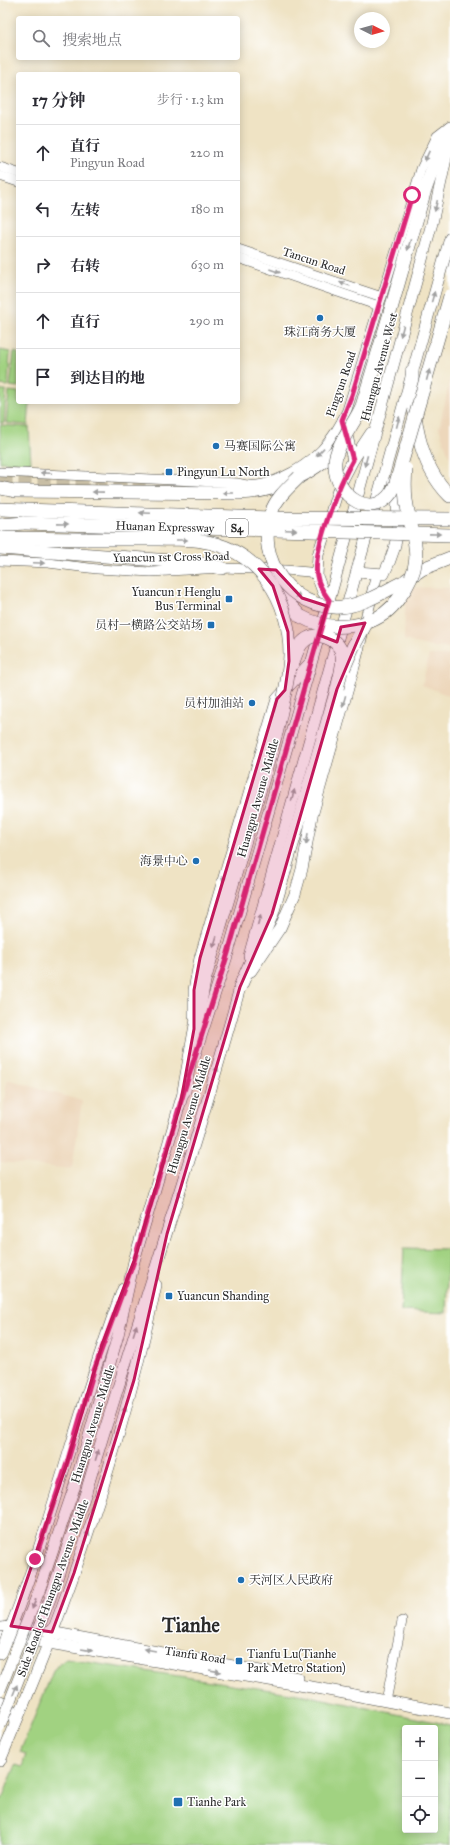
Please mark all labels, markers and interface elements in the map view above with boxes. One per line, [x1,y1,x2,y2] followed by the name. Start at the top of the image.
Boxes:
[354,12,390,48] north arrow
[16,16,240,60] search box
[30,27,52,49] icon: search
[62,31,122,49] text: 搜索地点
[32,90,85,111] text: 17 分钟
[157,92,224,108] text: 步行 · 1.3 km
[70,137,100,155] text: 直行
[32,142,54,164] icon: ahead
[190,145,224,161] text: 220 m
[424,150,430,161] one-way arrow
[70,155,145,171] text: Pingyun Road
[403,186,421,204] route start
[32,198,54,220] icon: left
[433,200,439,212] one-way arrow
[70,201,100,219] text: 左转
[191,201,224,217] text: 180 m
[406,239,412,251] one-way arrow
[281,244,347,278] street label: Tancun Road
[32,254,54,276] icon: right
[70,257,100,275] text: 右转
[191,257,224,273] text: 630 m
[269,268,281,274] one-way arrow
[339,281,351,287] one-way arrow
[430,290,436,302] one-way arrow
[32,310,54,332] icon: ahead
[358,310,401,423] street label: Huangpu Avenue West
[70,313,100,331] text: 直行
[189,313,224,329] text: 290 m
[315,313,325,323] marker: 珠江商务大厦
[284,325,356,339] place label: 珠江商务大厦
[399,326,405,338] one-way arrow
[323,349,360,419] street label: Pingyun Road
[32,366,54,388] icon: arrive
[70,369,145,387] text: 到达目的地
[425,369,431,381] one-way arrow
[395,416,401,428] one-way arrow
[224,439,296,453] place label: 马赛国际公寓
[211,441,221,451] marker: 马赛国际公寓
[315,447,325,457] one-way arrow
[363,455,369,468] one-way arrow
[177,465,270,480] place label: Pingyun Lu North
[164,467,174,477] marker: Pingyun Lu North
[39,470,52,476] one-way arrow
[91,489,104,495] one-way arrow
[221,490,234,496] one-way arrow
[139,510,151,517] one-way arrow
[115,519,215,535] street label: Huanan Expressway
[226,519,248,537] road number: S4
[57,520,69,527] one-way arrow
[285,527,298,533] one-way arrow
[429,531,442,537] one-way arrow
[176,537,189,543] one-way arrow
[112,549,230,565] street label: Yuancun 1st Cross Road
[33,559,45,566] one-way arrow
[132,585,222,613] place label: Yuancun 1 Henglu Bus Terminal
[291,589,302,598] one-way arrow
[224,594,234,604] marker: Yuancun 1 Henglu Bus Terminal
[95,618,203,632] place label: 员村一横路公交站场
[206,620,216,630] marker: 员村一横路公交站场
[341,695,347,707] one-way arrow
[184,696,244,710] place label: 员村加油站
[247,698,257,708] marker: 员村加油站
[234,737,283,859] street label: Huangpu Avenue Middle
[290,788,296,800] one-way arrow
[303,833,309,846] one-way arrow
[140,854,188,868] place label: 海景中心
[191,856,201,866] marker: 海景中心
[221,870,227,882] one-way arrow
[256,914,262,926] one-way arrow
[212,937,218,949] one-way arrow
[164,1054,215,1176] street label: Huangpu Avenue Middle
[213,1066,219,1078] one-way arrow
[175,1190,181,1202] one-way arrow
[177,1289,269,1304] place label: Yuancun Shanding
[164,1291,174,1301] marker: Yuancun Shanding
[132,1324,138,1336] one-way arrow
[68,1363,119,1485] street label: Huangpu Avenue Middle
[121,1405,127,1417] one-way arrow
[94,1448,100,1460] one-way arrow
[14,1497,93,1679] street label: Side Road of Huangpu Avenue Middle
[84,1530,90,1542] one-way arrow
[26,1550,44,1568] route end
[249,1573,333,1587] place label: 天河区人民政府
[236,1575,246,1585] marker: 天河区人民政府
[31,1599,37,1611] one-way arrow
[161,1613,221,1637] district label: Tianhe
[163,1643,227,1667] street label: Tianfu Road
[81,1647,93,1653] one-way arrow
[144,1647,156,1653] one-way arrow
[247,1647,346,1675] place label: Tianfu Lu(Tianhe Park Metro Station)
[234,1656,244,1666] marker: Tianfu Lu(Tianhe Park Metro Station)
[209,1669,221,1675] one-way arrow
[12,1685,18,1696] one-way arrow
[402,1725,438,1833] map controls
[402,1725,438,1761] button: +
[402,1761,438,1797] button: −
[187,1795,246,1809] place label: Tianhe Park
[172,1796,184,1808] marker: Tianhe Park
[402,1797,438,1833] button: locate

